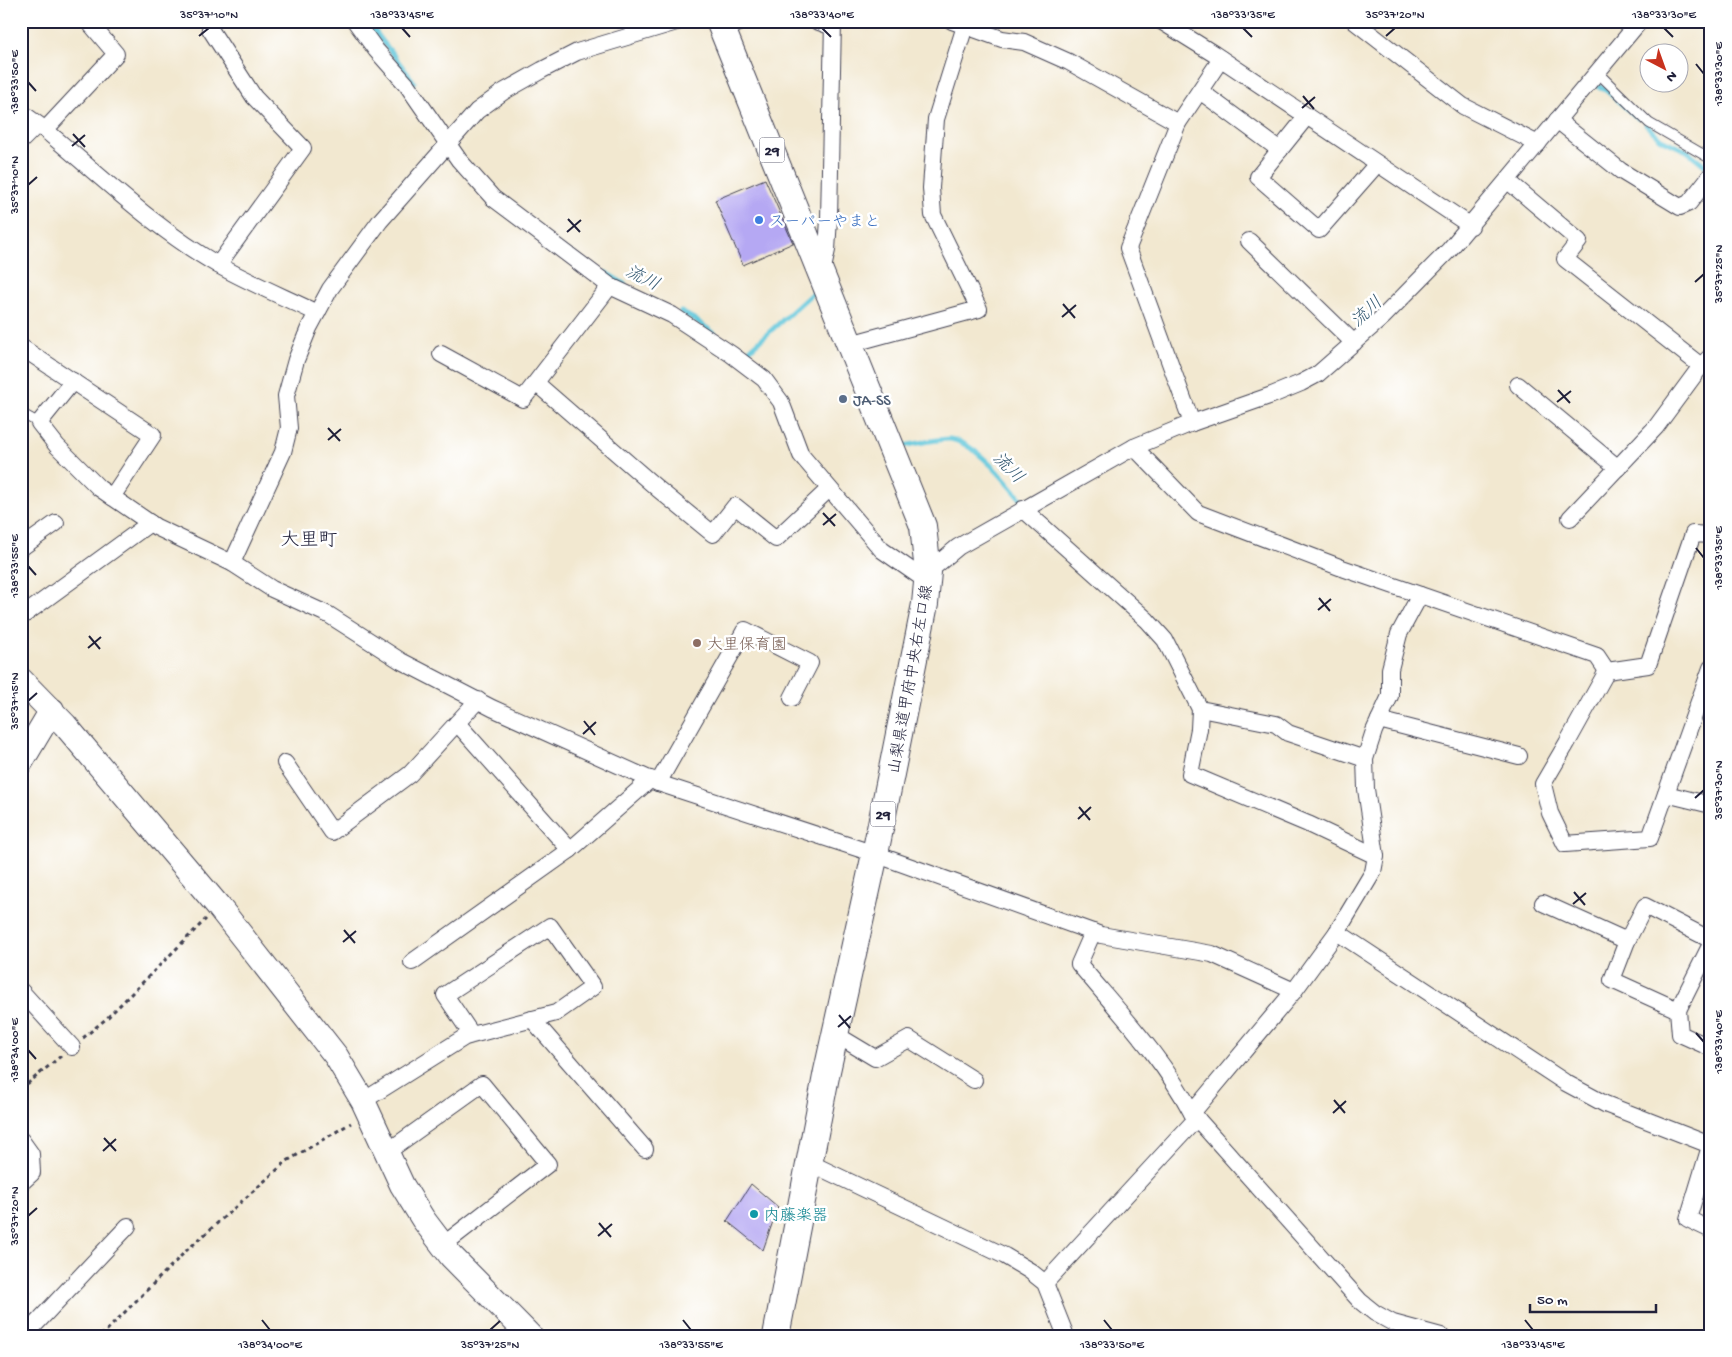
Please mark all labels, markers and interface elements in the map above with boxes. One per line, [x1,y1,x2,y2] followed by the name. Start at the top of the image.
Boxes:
[179,9,238,23] text: 35°37'10"N
[370,9,434,23] text: 138°33'45"E
[789,9,854,23] text: 138°33'40"E
[1210,9,1275,23] text: 138°33'35"E
[1365,9,1425,23] text: 35°37'20"N
[1631,9,1697,23] text: 138°33'30"E
[1713,41,1727,107] text: 138°33'30"E
[1640,42,1690,92] north arrow
[9,49,23,115] text: 138°33'50"E
[1662,67,1680,85] text: N
[760,138,784,162] road number: 29
[9,156,23,215] text: 35°37'10"N
[769,213,880,233] place label: スーパーやまと
[753,214,765,226] marker: スーパーやまと
[1713,245,1727,304] text: 35°37'25"N
[621,261,663,297] water label: 流川
[1347,292,1388,333] water label: 流川
[837,393,849,405] marker: JA-SS
[853,393,891,412] place label: JA-SS
[987,448,1028,489] water label: 流川
[1713,526,1727,591] text: 138°33'35"E
[280,530,338,553] district label: 大里町
[9,534,23,599] text: 138°33'55"E
[884,583,938,776] street label: 山梨県道甲府中央右左口線
[707,636,787,656] place label: 大里保育園
[691,637,703,649] marker: 大里保育園
[9,672,23,731] text: 35°37'15"N
[1713,760,1727,821] text: 35°37'30"N
[870,802,896,826] road number: 29
[1713,1010,1727,1075] text: 138°33'40"E
[9,1017,23,1083] text: 138°34'00"E
[9,1186,23,1246] text: 35°37'20"N
[764,1206,828,1227] place label: 内藤楽器
[748,1208,760,1220] marker: 内藤楽器
[1530,1282,1656,1314] scale bar
[1537,1292,1568,1310] text: 50 m
[237,1339,303,1353] text: 138°34'00"E
[460,1339,519,1353] text: 35°37'25"N
[658,1339,723,1353] text: 138°33'55"E
[1079,1339,1145,1353] text: 138°33'50"E
[1501,1339,1565,1353] text: 138°33'45"E

